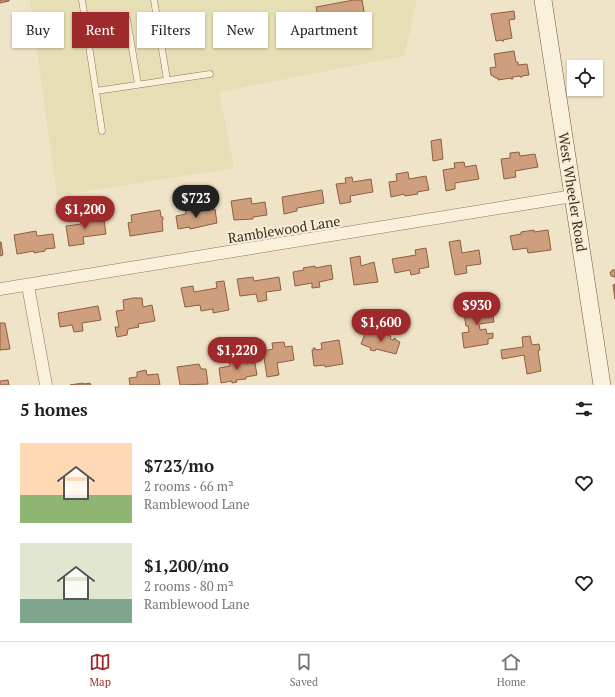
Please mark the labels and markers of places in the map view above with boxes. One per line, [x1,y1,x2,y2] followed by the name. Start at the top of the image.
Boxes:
[172,185,220,219] pin: $723
[52,196,118,230] pin: $1,200
[453,292,501,326] pin: $930
[348,309,414,343] pin: $1,600
[204,337,270,371] pin: $1,220

